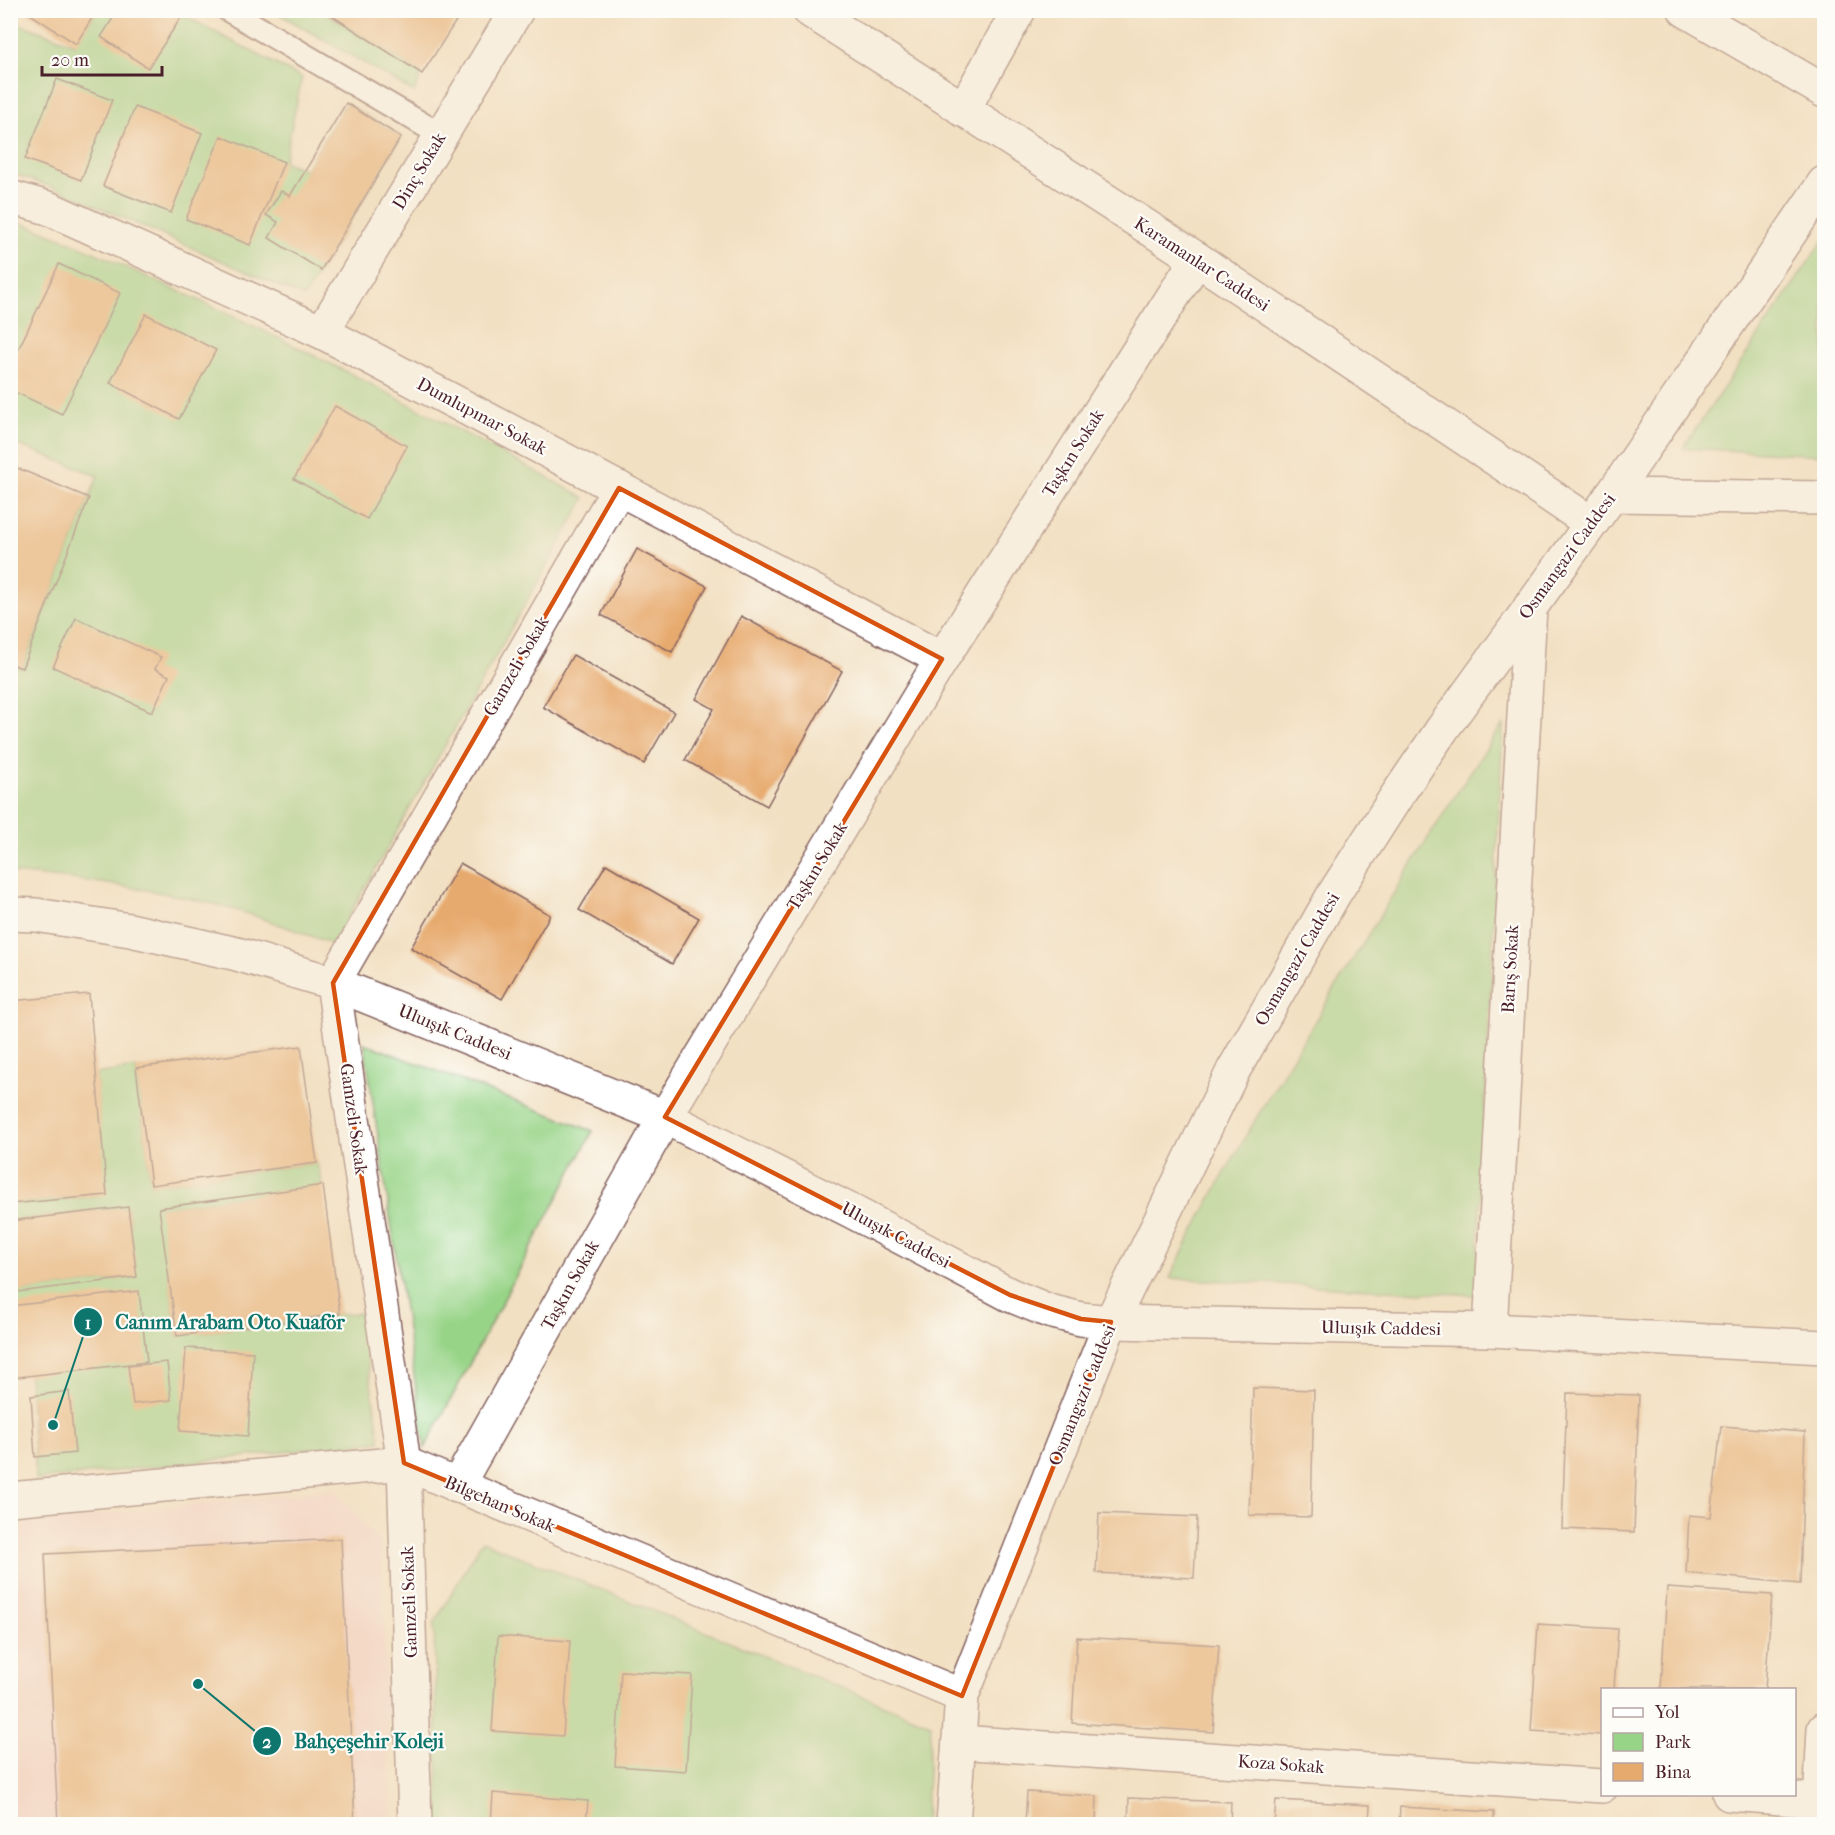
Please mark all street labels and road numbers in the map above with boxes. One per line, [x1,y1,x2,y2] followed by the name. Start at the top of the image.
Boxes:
[388,128,451,214] street label: Dinç Sokak
[1130,213,1274,316] street label: Karamanlar Caddesi
[413,373,551,460] street label: Dumlupınar Sokak
[1038,405,1109,501] street label: Taşkın Sokak
[1515,489,1621,623] street label: Osmangazi Caddesi
[479,612,554,720] street label: Gamzeli Sokak
[783,818,852,914] street label: Taşkın Sokak
[1251,888,1345,1030] street label: Osmangazi Caddesi
[1498,924,1523,1014] street label: Barış Sokak
[395,1000,515,1065] street label: Uluışık Caddesi
[335,1062,372,1177] street label: Gamzeli Sokak
[838,1198,954,1273] street label: Uluışık Caddesi
[537,1236,604,1334] street label: Taşkın Sokak
[1321,1317,1442,1340] street label: Uluışık Caddesi
[1045,1321,1121,1469] street label: Osmangazi Caddesi
[441,1472,559,1538] street label: Bilgehan Sokak
[397,1545,422,1658] street label: Gamzeli Sokak
[1237,1751,1326,1778] street label: Koza Sokak

